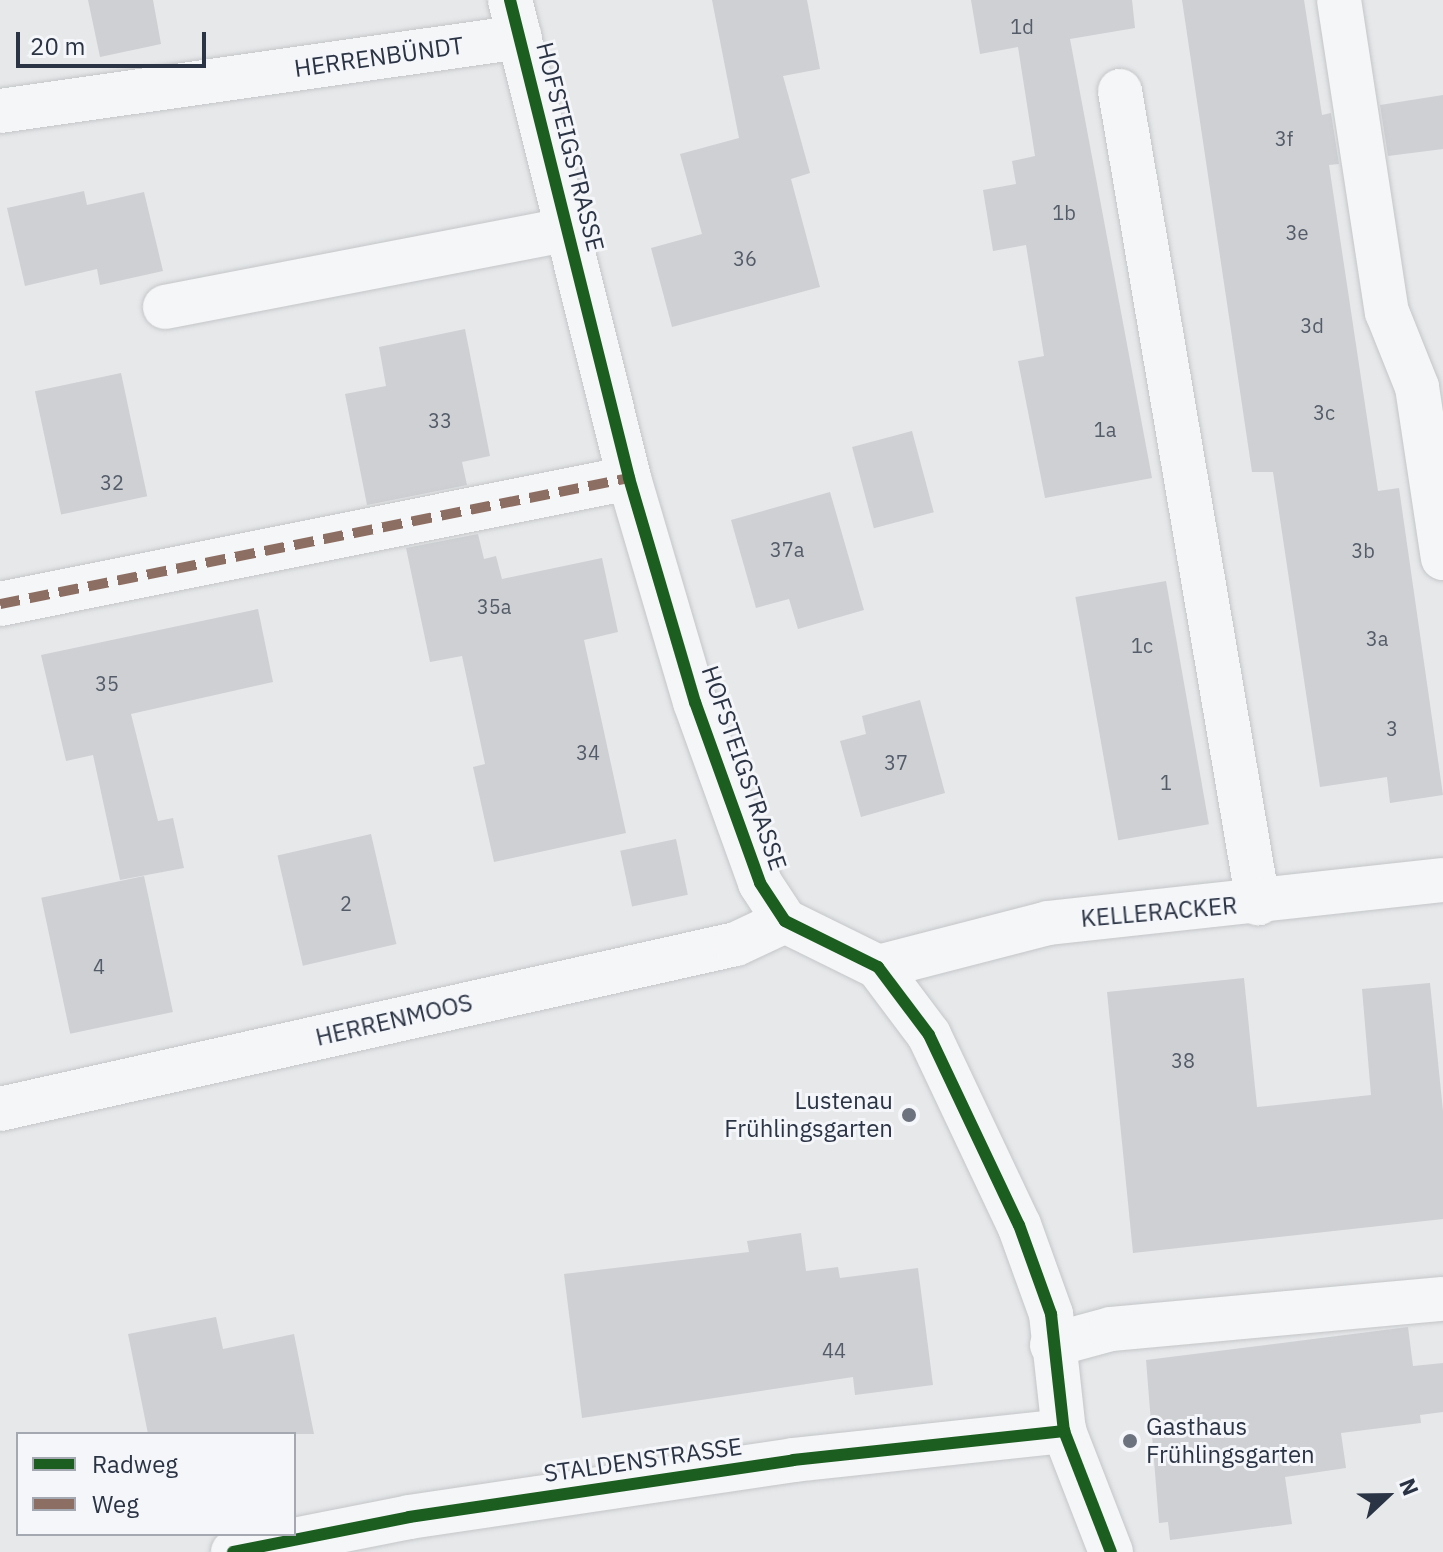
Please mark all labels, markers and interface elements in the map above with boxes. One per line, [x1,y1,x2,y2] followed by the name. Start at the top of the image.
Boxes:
[1010,14,1034,38] house number: 1d
[20,16,210,66] scale bar
[30,30,85,62] text: 20 m
[292,31,466,83] street label: HERRENBÜNDT
[530,39,610,255] street label: HOFSTEIGSTRASSE
[1275,126,1293,150] house number: 3f
[1052,200,1076,224] house number: 1b
[1286,220,1308,244] house number: 3e
[733,246,757,270] house number: 36
[1300,313,1324,337] house number: 3d
[1313,400,1335,424] house number: 3c
[428,408,452,432] house number: 33
[1094,417,1116,441] house number: 1a
[100,470,124,494] house number: 32
[770,537,804,561] house number: 37a
[1351,538,1375,562] house number: 3b
[477,594,511,618] house number: 35a
[1366,626,1388,650] house number: 3a
[1131,633,1153,657] house number: 1c
[695,662,793,874] street label: HOFSTEIGSTRASSE
[95,671,119,695] house number: 35
[1386,716,1398,740] house number: 3
[576,740,600,764] house number: 34
[884,750,908,774] house number: 37
[1160,770,1172,794] house number: 1
[340,891,352,915] house number: 2
[1079,891,1239,933] street label: KELLERACKER
[93,954,105,978] house number: 4
[313,988,475,1052] street label: HERRENMOOS
[1171,1048,1195,1072] house number: 38
[724,1087,893,1143] place label: Lustenau Frühlingsgarten
[900,1106,918,1124] marker: Lustenau Frühlingsgarten
[822,1338,846,1362] house number: 44
[1146,1413,1315,1469] place label: Gasthaus Frühlingsgarten
[16,1432,296,1536] legend
[542,1432,744,1488] street label: STALDENSTRASSE
[1121,1432,1139,1450] marker: Gasthaus Frühlingsgarten
[92,1448,178,1480] text: Radweg
[1347,1456,1427,1536] north arrow
[1393,1474,1426,1500] text: N
[92,1488,139,1520] text: Weg

